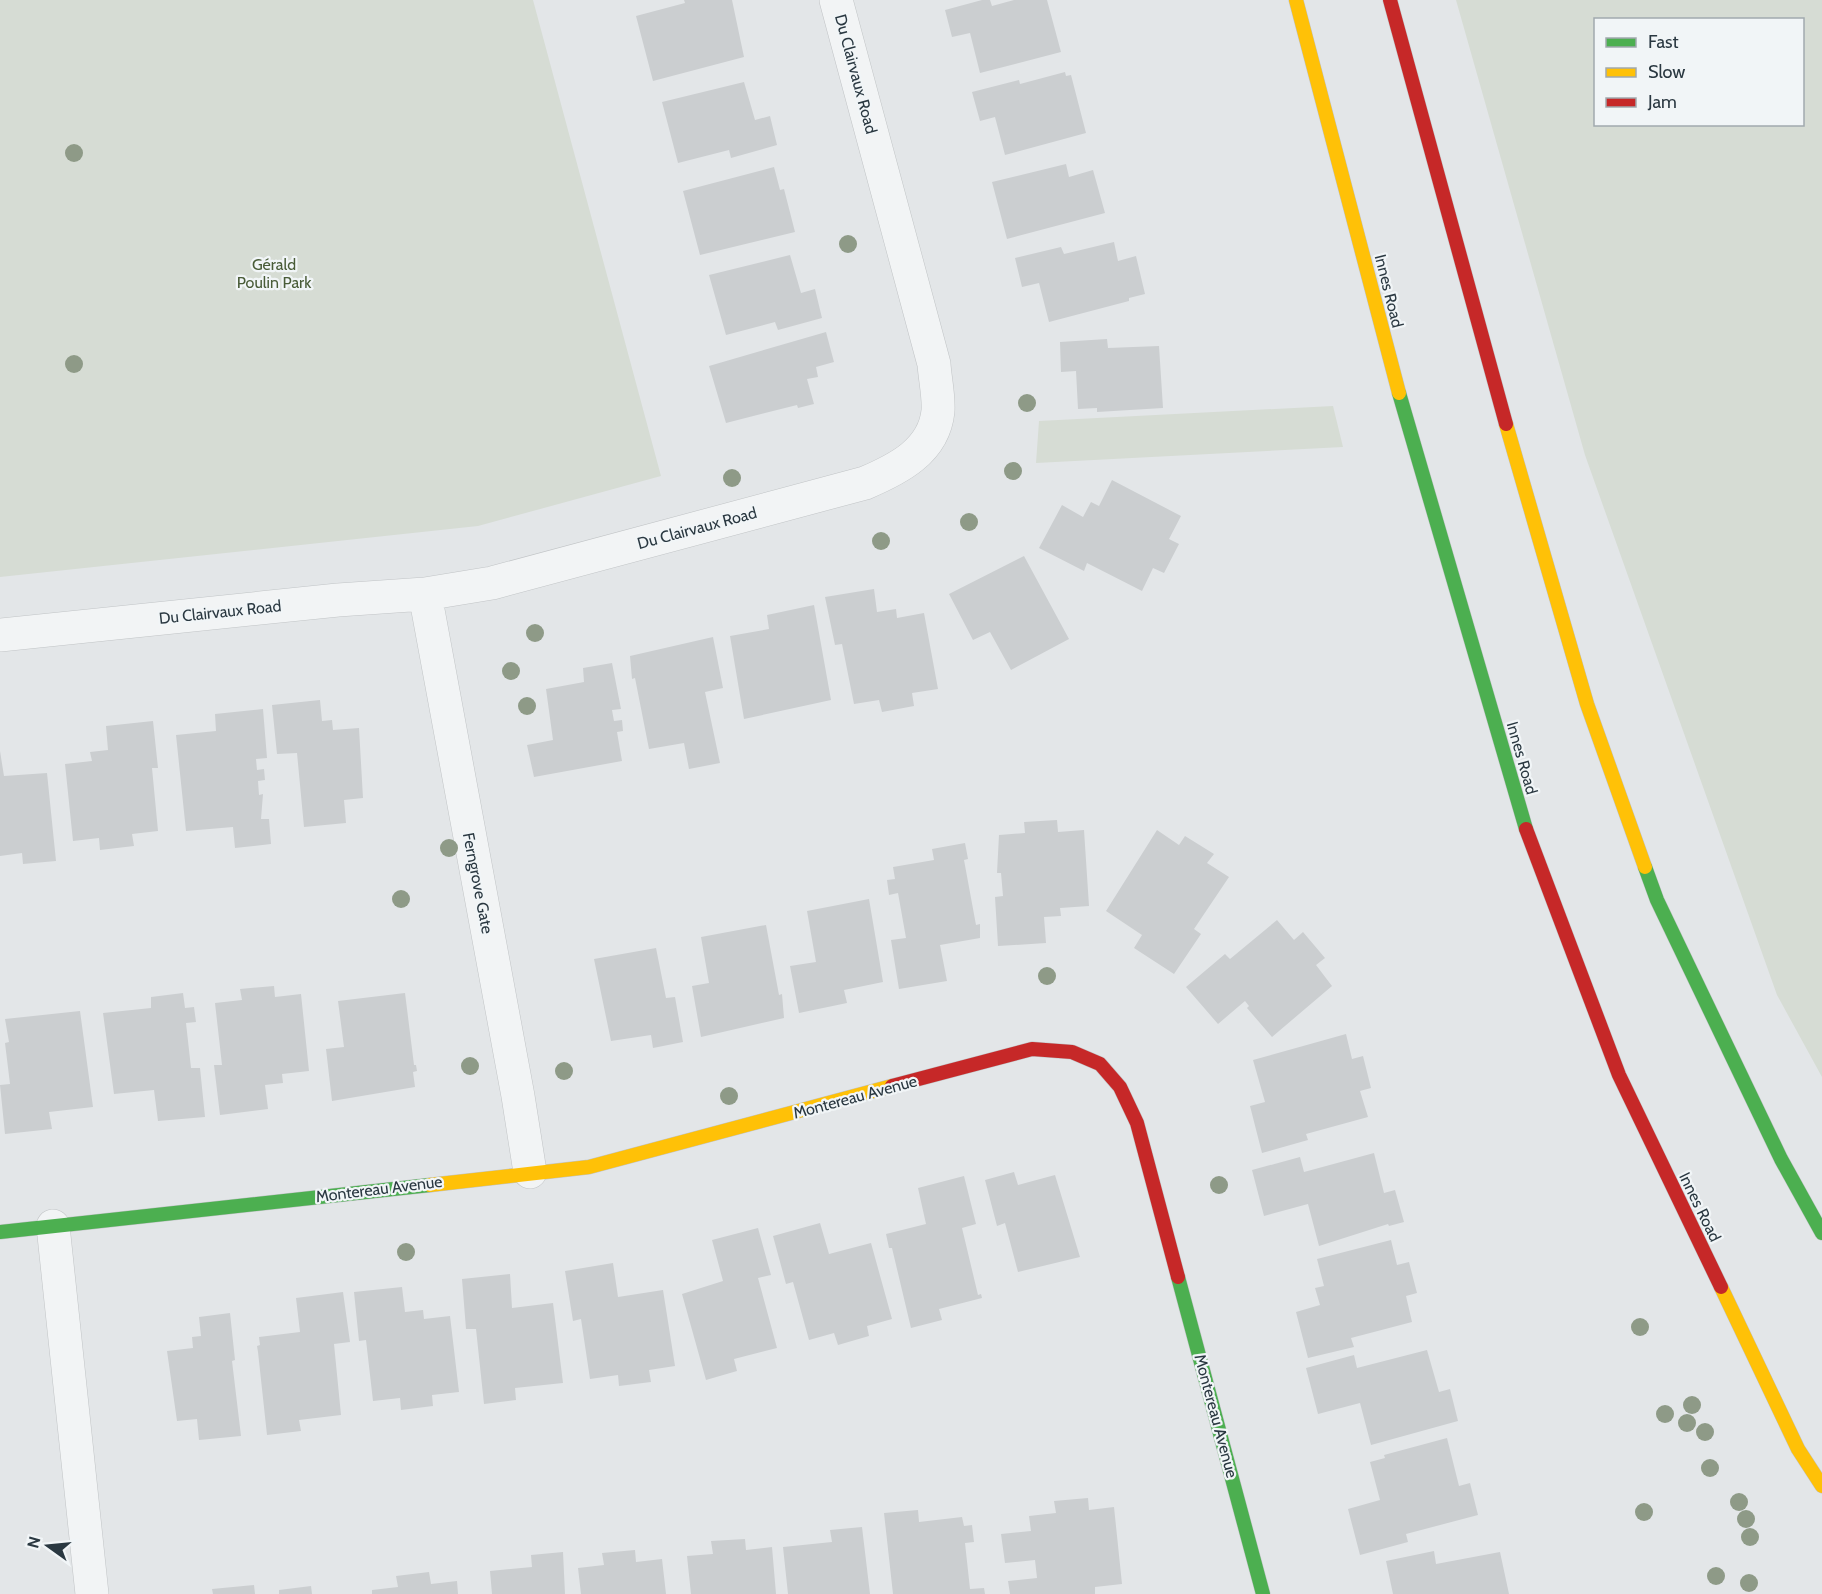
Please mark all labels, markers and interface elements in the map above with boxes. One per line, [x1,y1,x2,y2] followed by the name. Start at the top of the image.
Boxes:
[831,12,881,136] street label: Du Clairvaux Road
[1594,18,1804,126] legend
[1648,31,1679,53] text: Fast
[1648,61,1685,83] text: Slow
[1647,91,1677,113] text: Jam
[1371,252,1407,330] street label: Innes Road
[237,255,312,292] park label: Gérald Poulin Park
[635,503,759,553] street label: Du Clairvaux Road
[158,596,282,628] street label: Du Clairvaux Road
[1503,719,1541,797] street label: Innes Road
[459,831,497,935] street label: Ferngrove Gate
[791,1071,919,1123] street label: Montereau Avenue
[1675,1169,1725,1245] street label: Innes Road
[315,1172,443,1206] street label: Montereau Avenue
[1190,1352,1242,1480] street label: Montereau Avenue
[18,1516,78,1576] north arrow
[23,1534,45,1550] text: N

